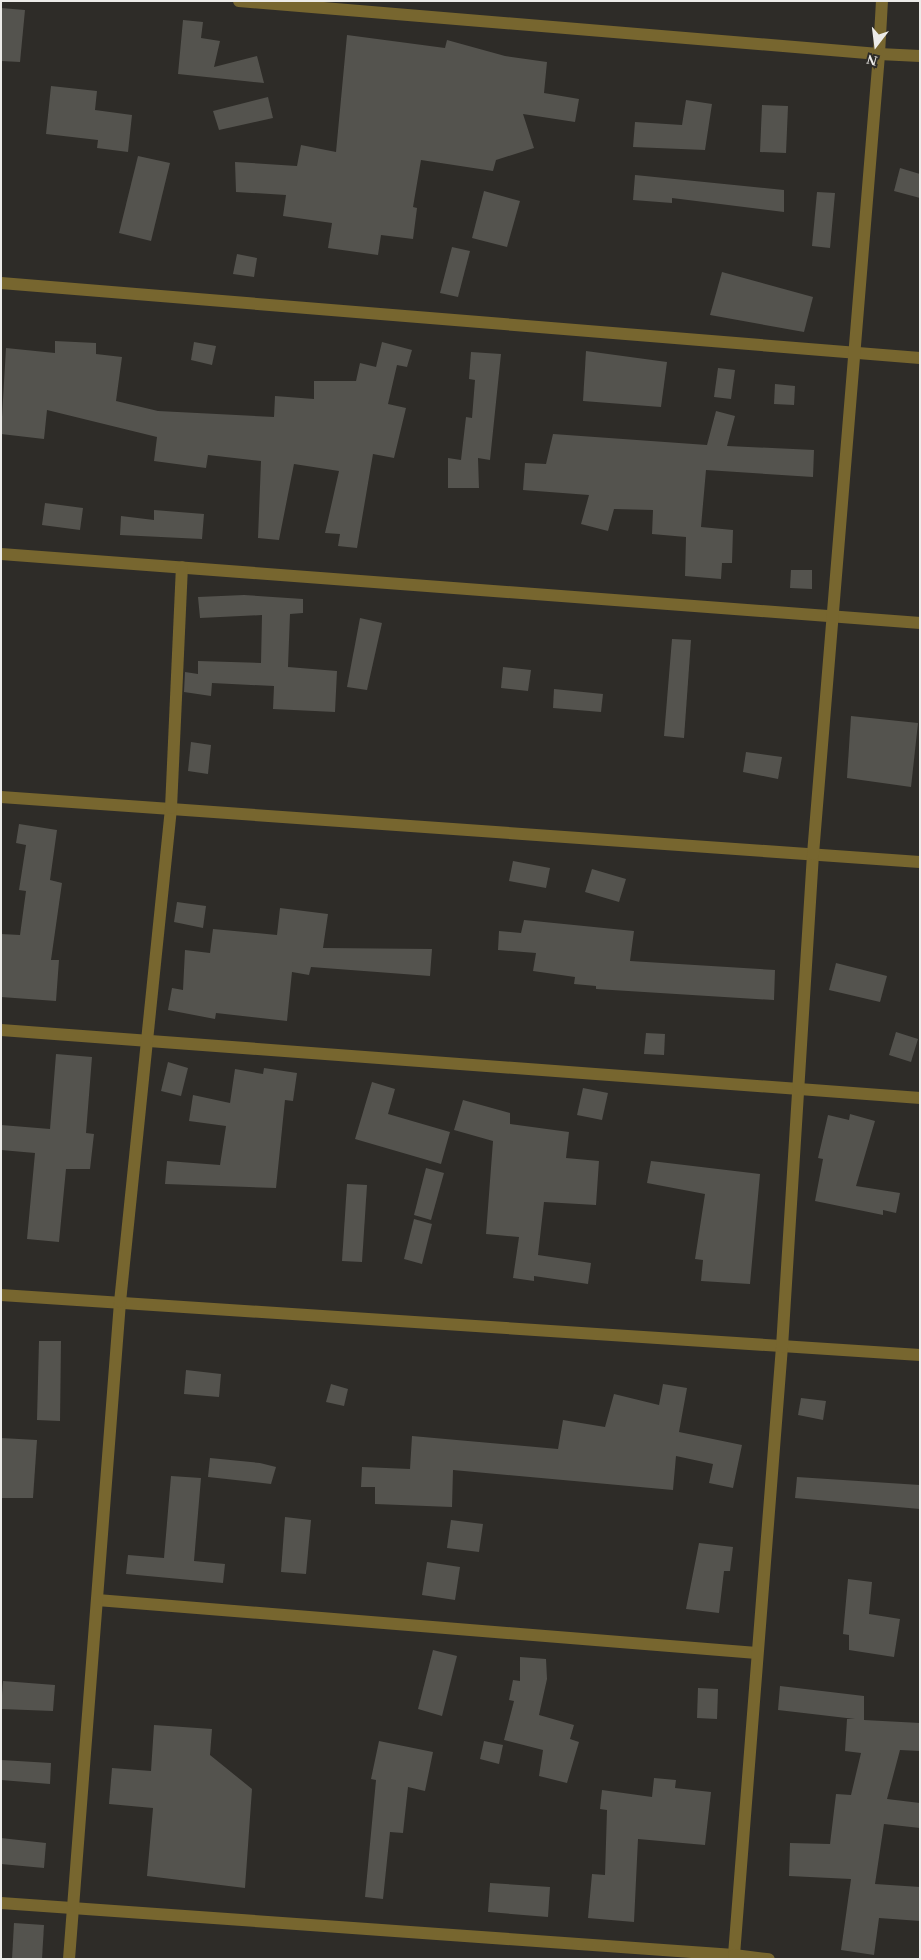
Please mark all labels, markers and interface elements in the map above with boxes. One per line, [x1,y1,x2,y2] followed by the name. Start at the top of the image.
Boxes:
[851,20,901,70] north arrow
[865,51,879,69] text: N

